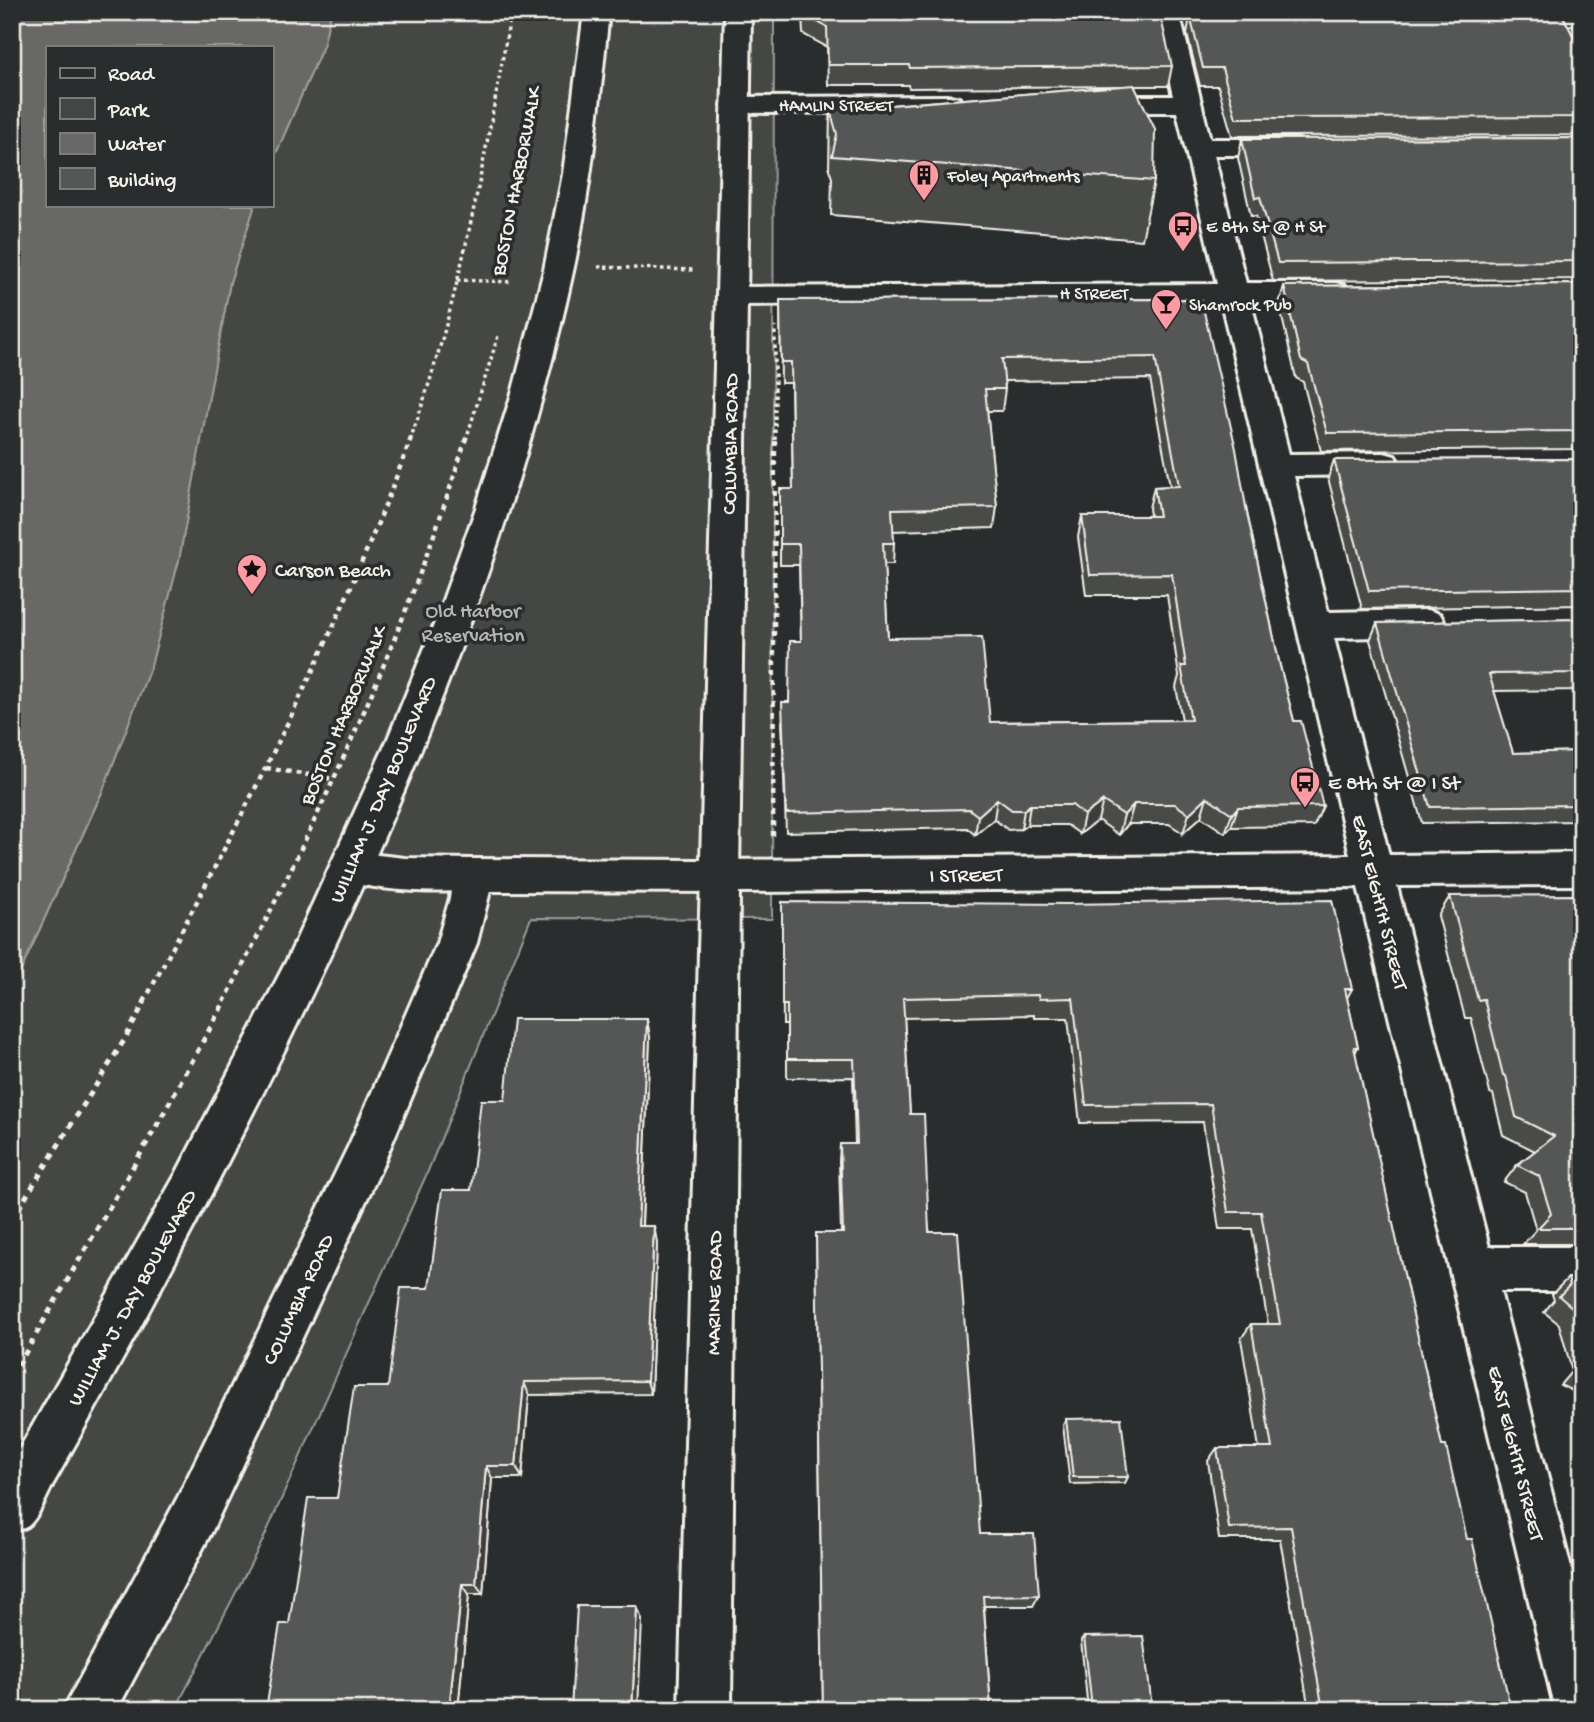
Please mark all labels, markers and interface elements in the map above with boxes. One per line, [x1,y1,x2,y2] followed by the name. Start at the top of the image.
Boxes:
[46,46,273,206] legend
[108,64,156,89] text: Road
[488,83,549,279] street label: BOSTON HARBORWALK
[779,97,894,118] street label: HAMLIN STREET
[107,100,151,125] text: Park
[108,134,166,159] text: Water
[907,158,941,202] building icon: Foley Apartments
[946,167,1081,188] place label: Foley Apartments
[107,170,177,195] text: Building
[1166,209,1200,253] bus stop icon: E 8th St @ H St
[1206,218,1327,239] place label: E 8th St @ H St
[1060,285,1129,306] street label: H STREET
[1149,287,1183,331] bar icon: Shamrock Pub
[1189,296,1292,317] place label: Shamrock Pub
[719,373,746,515] street label: COLUMBIA ROAD
[235,552,269,596] place icon: Carson Beach
[275,560,391,585] place label: Carson Beach
[422,601,524,650] park label: Old Harbor Reservation
[296,621,395,810] street label: BOSTON HARBORWALK
[326,673,444,907] street label: WILLIAM J. DAY BOULEVARD
[1288,765,1322,809] bus stop icon: E 8th St @ I St
[1328,773,1462,798] place label: E 8th St @ I St
[1344,813,1412,994] street label: EAST EIGHTH STREET
[929,864,1004,891] street label: I STREET
[64,1186,204,1411] street label: WILLIAM J. DAY BOULEVARD
[703,1230,730,1356] street label: MARINE ROAD
[259,1231,341,1370] street label: COLUMBIA ROAD
[1480,1364,1548,1545] street label: EAST EIGHTH STREET

